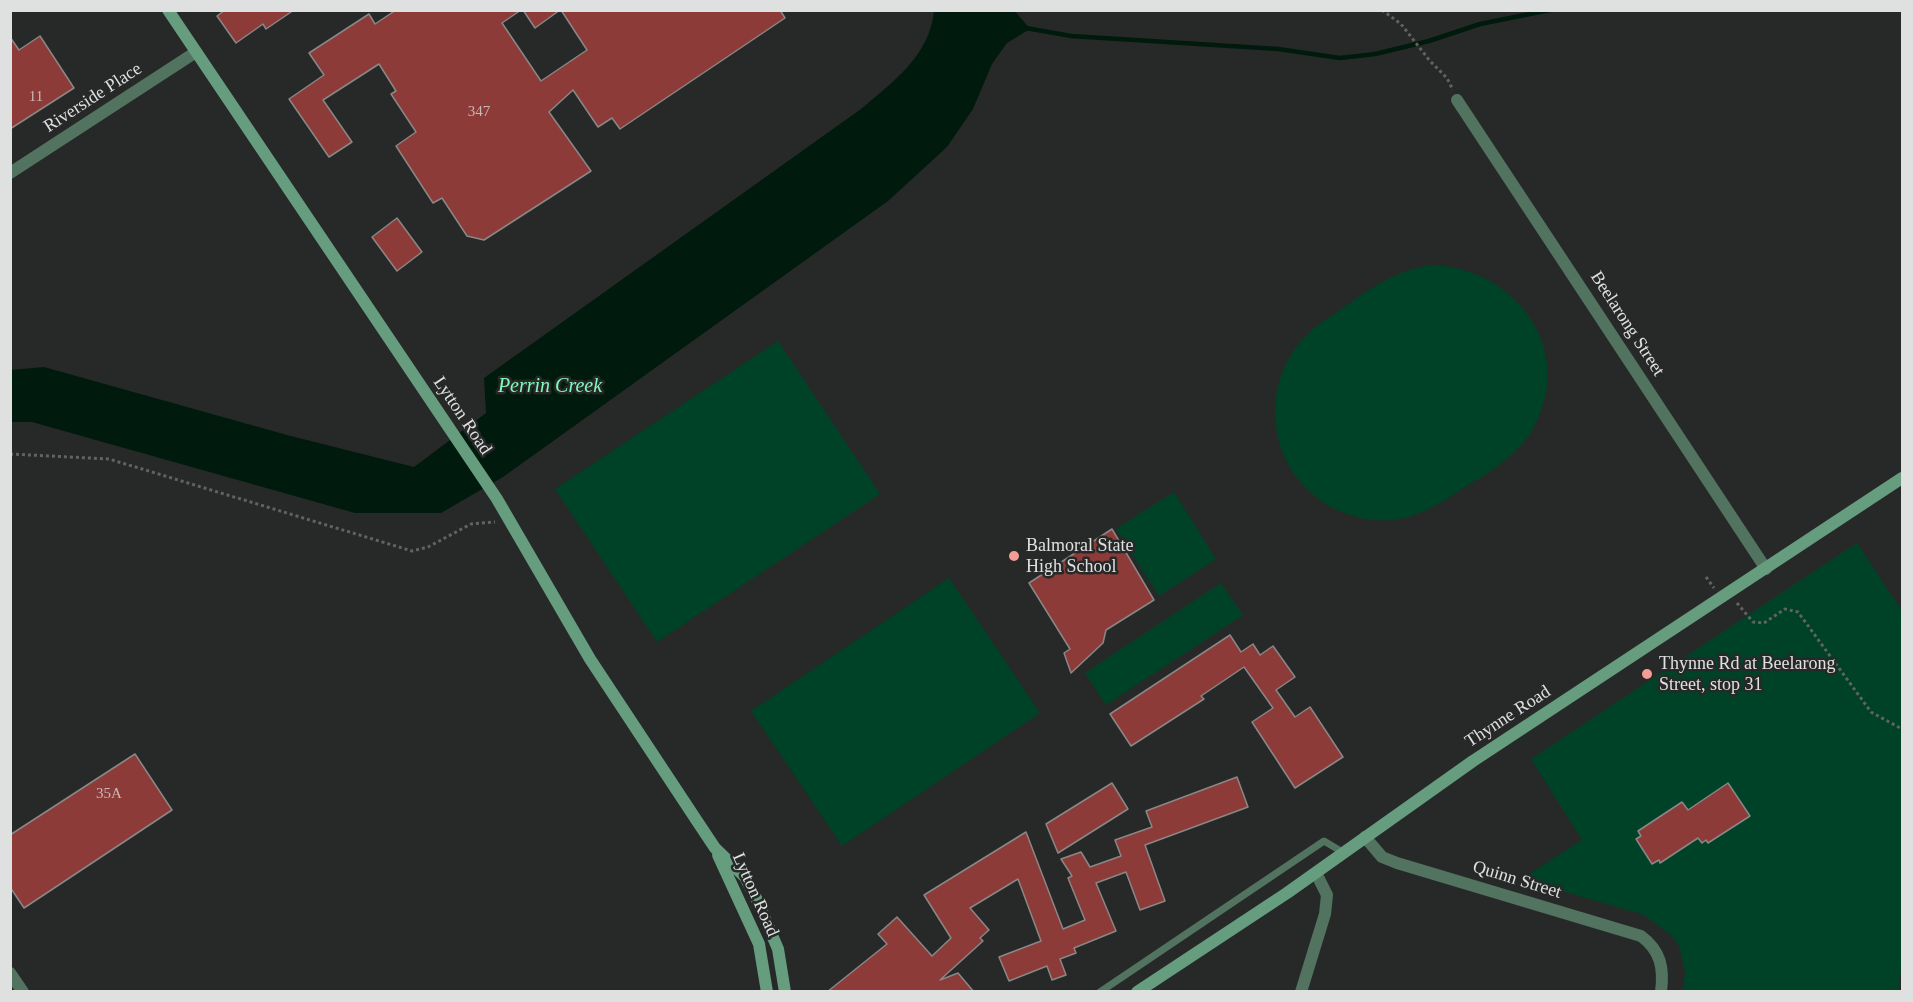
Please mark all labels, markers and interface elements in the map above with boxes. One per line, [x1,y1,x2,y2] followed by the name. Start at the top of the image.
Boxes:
[40,58,146,138] street label: Riverside Place
[29,88,43,106] house number: 11
[468,103,490,121] house number: 347
[1585,268,1669,380] street label: Beelarong Street
[428,373,496,459] street label: Lytton Road
[498,375,602,399] water label: Perrin Creek
[1026,535,1133,578] place label: Balmoral State High School
[1007,549,1021,563] marker: Balmoral State High School
[1659,653,1835,696] place label: Thynne Rd at Beelarong Street, stop 31
[1640,667,1654,681] marker: Thynne Rd at Beelarong Street, stop 31
[1461,681,1555,753] street label: Thynne Road
[96,785,122,803] house number: 35A
[727,850,783,940] street label: Lytton Road
[1470,856,1564,904] street label: Quinn Street

